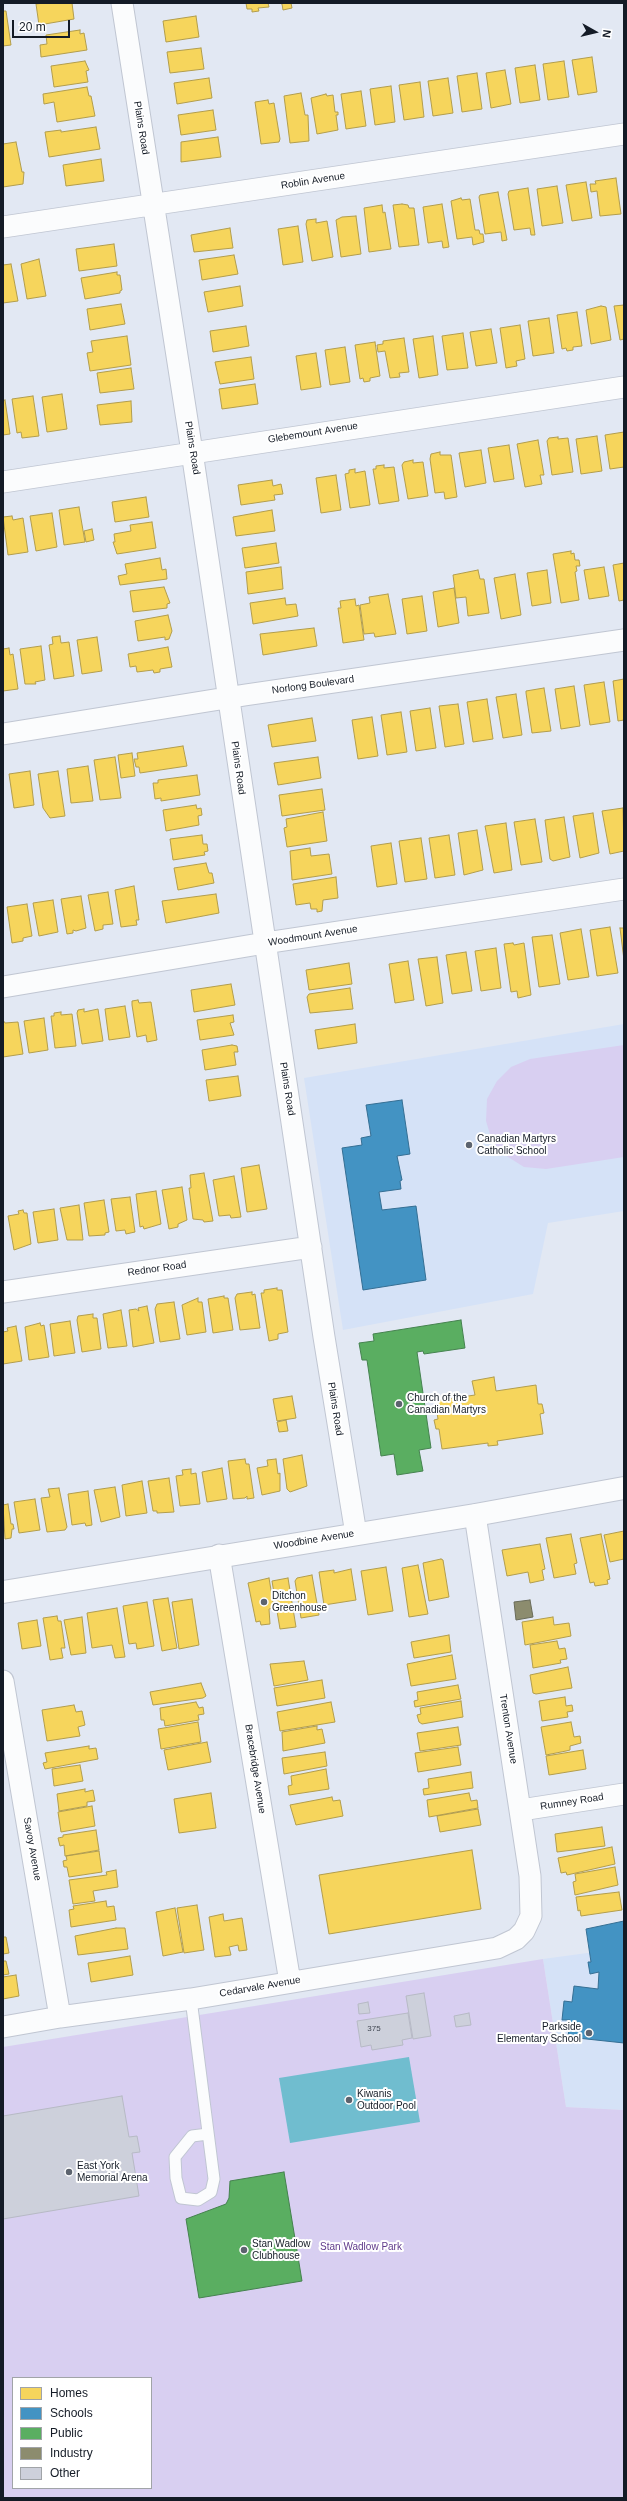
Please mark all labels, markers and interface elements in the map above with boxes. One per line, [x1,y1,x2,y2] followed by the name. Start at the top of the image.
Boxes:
[14,12,72,38] scale bar
[575,12,615,52] north arrow
[19,20,46,34] text: 20 m
[600,29,613,38] text: N
[131,100,151,156] street label: Plains Road
[280,170,346,192] street label: Roblin Avenue
[182,420,202,476] street label: Plains Road
[267,420,359,446] street label: Glebemount Avenue
[271,673,355,697] street label: Norlong Boulevard
[228,740,248,796] street label: Plains Road
[267,923,359,949] street label: Woodmount Avenue
[277,1061,297,1117] street label: Plains Road
[477,1133,556,1156] place label: Canadian Martyrs Catholic School
[464,1140,474,1150] marker: Canadian Martyrs Catholic School
[127,1259,187,1279] street label: Rednor Road
[325,1381,345,1437] street label: Plains Road
[407,1392,486,1416] place label: Church of the Canadian Martyrs
[394,1399,404,1409] marker: Church of the Canadian Martyrs
[273,1528,355,1552] street label: Woodbine Avenue
[272,1590,327,1614] place label: Ditchon Greenhouse
[259,1597,269,1607] marker: Ditchon Greenhouse
[497,1693,519,1765] street label: Trenton Avenue
[242,1723,268,1815] street label: Bracebridge Avenue
[539,1791,605,1813] street label: Rumney Road
[21,1816,43,1882] street label: Savoy Avenue
[219,1974,301,2000] street label: Cedarvale Avenue
[497,2021,581,2044] place label: Parkside Elementary School
[367,2024,381,2034] house number: 375
[584,2028,594,2038] marker: Parkside Elementary School
[357,2088,416,2112] place label: Kiwanis Outdoor Pool
[344,2095,354,2105] marker: Kiwanis Outdoor Pool
[77,2160,148,2184] place label: East York Memorial Arena
[64,2167,74,2177] marker: East York Memorial Arena
[252,2238,311,2262] place label: Stan Wadlow Clubhouse
[320,2241,402,2253] park label: Stan Wadlow Park
[239,2245,249,2255] marker: Stan Wadlow Clubhouse
[12,2377,152,2489] legend
[50,2386,88,2400] text: Homes
[50,2406,93,2420] text: Schools
[50,2426,83,2440] text: Public
[50,2446,93,2460] text: Industry
[50,2466,80,2480] text: Other

